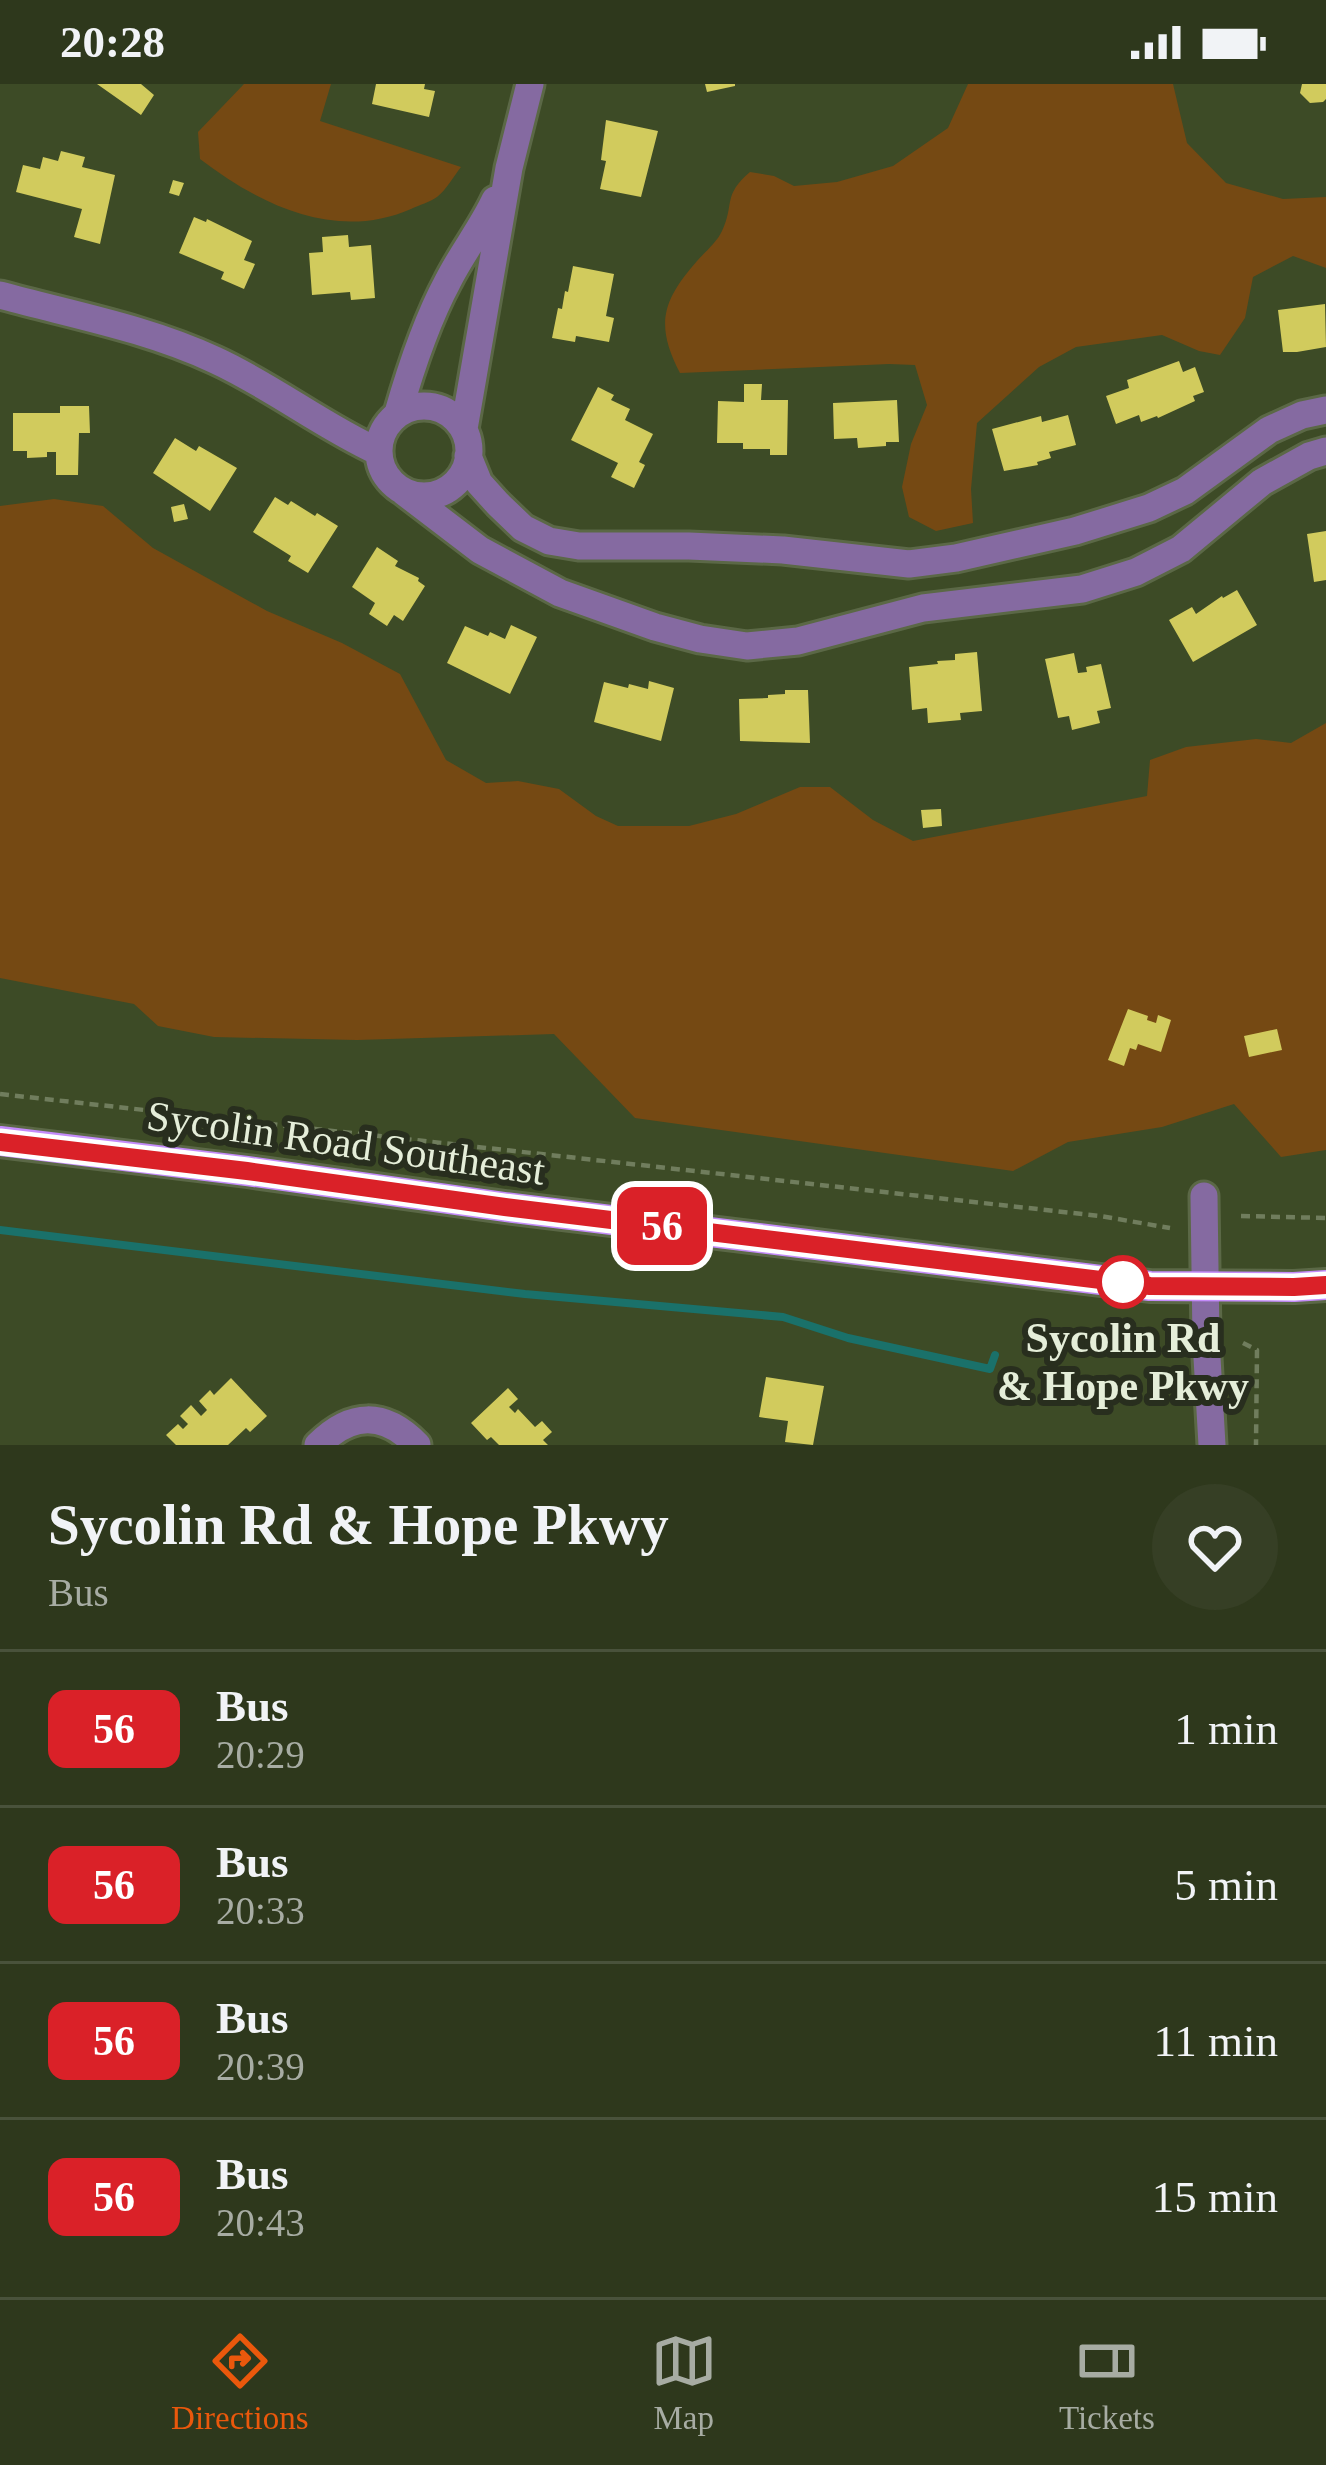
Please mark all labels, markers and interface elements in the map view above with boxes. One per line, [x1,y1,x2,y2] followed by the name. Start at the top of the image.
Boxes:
[60,17,165,67] text: 20:28
[144,1092,548,1194] street label: Sycolin Road Southeast
[608,1187,716,1265] line badge: 56
[641,1203,683,1249] text: 56
[1098,1257,1148,1307] marker: Sycolin Rd & Hope Pkwy
[997,1315,1249,1409] place label: Sycolin Rd & Hope Pkwy
[1152,1484,1278,1610] button: heart
[48,1493,669,1556] text: Sycolin Rd & Hope Pkwy
[48,1571,109,1614] text: Bus
[216,1681,289,1731] text: Bus
[1174,1704,1278,1754] text: 1 min
[93,1706,135,1752] text: 56
[216,1733,305,1776] text: 20:29
[216,1837,289,1887] text: Bus
[1174,1860,1278,1910] text: 5 min
[93,1862,135,1908] text: 56
[216,1889,305,1932] text: 20:33
[216,1993,289,2043] text: Bus
[1153,2016,1278,2066] text: 11 min
[93,2018,135,2064] text: 56
[216,2045,305,2088] text: 20:39
[216,2149,289,2199] text: Bus
[1152,2172,1278,2222] text: 15 min
[93,2174,135,2220] text: 56
[216,2201,305,2244] text: 20:43
[171,2328,309,2437] tab: Directions
[651,2328,717,2437] tab: Map
[1059,2328,1155,2437] tab: Tickets

